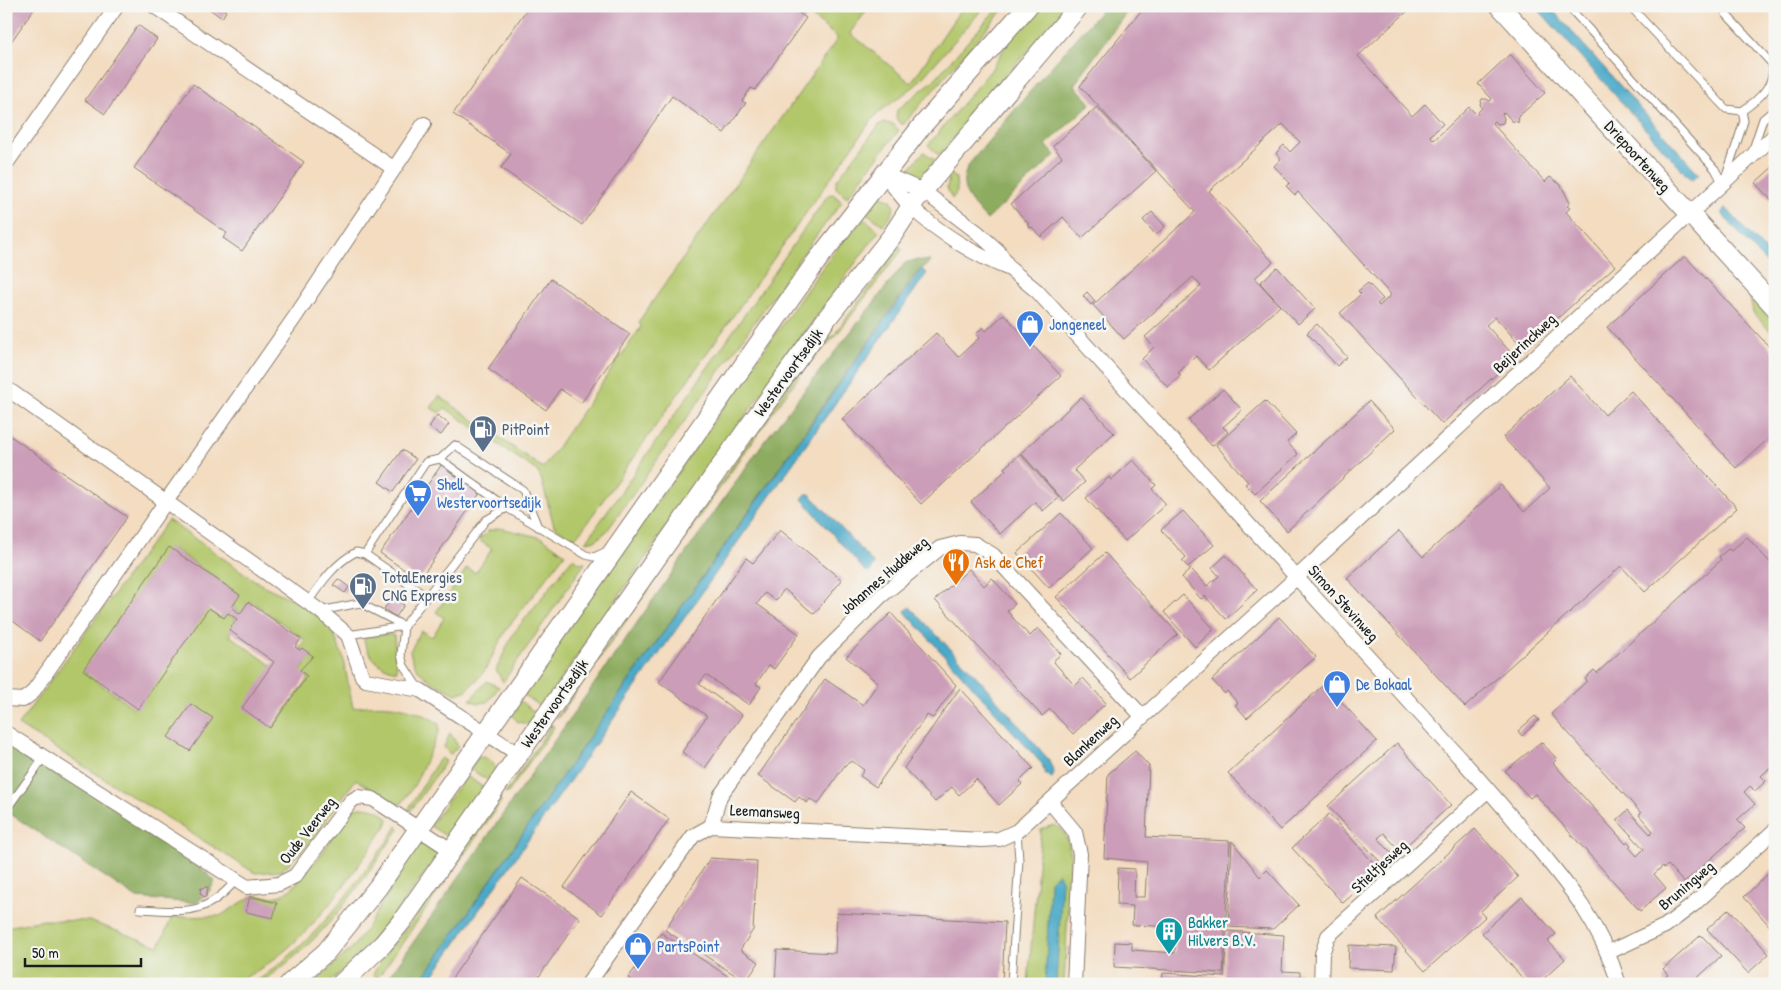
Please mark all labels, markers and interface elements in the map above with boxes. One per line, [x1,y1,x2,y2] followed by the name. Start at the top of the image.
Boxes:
[1600,115,1676,197] street label: Driepoortenweg
[1488,308,1560,378] street label: Beijerinckweg
[1015,309,1045,348] shop icon: Jongeneel
[1049,313,1107,335] place label: Jongeneel
[748,323,828,421] street label: Westervoortsedijk
[468,414,498,453] fuel station icon: PitPoint
[502,418,550,440] place label: PitPoint
[437,473,541,513] place label: Shell Westervoortsedijk
[403,478,433,517] supermarket icon: Shell Westervoortsedijk
[835,531,933,619] street label: Johannes Huddeweg
[941,547,971,586] restaurant icon: Ask de Chef
[975,551,1043,573] place label: Ask de Chef
[1304,560,1384,646] street label: Simon Stevinweg
[382,566,462,606] place label: TotalEnergies CNG Express
[348,571,378,610] fuel station icon: TotalEnergies CNG Express
[515,654,593,752] street label: Westervoortsedijk
[1322,669,1352,708] shop icon: De Bokaal
[1356,673,1412,695] place label: De Bokaal
[1058,709,1122,771] street label: Blankenweg
[274,792,340,868] street label: Oude Veerweg
[729,798,801,824] street label: Leemansweg
[1346,834,1412,898] street label: Stieltjesweg
[1653,855,1719,915] street label: Bruningweg
[1188,911,1256,951] place label: Bakker Hilvers B.V.
[1154,916,1184,955] building icon: Bakker Hilvers B.V.
[623,931,653,970] shop icon: PartsPoint
[25,935,141,967] scale bar
[657,935,720,957] place label: PartsPoint
[32,942,59,963] text: 50 m

